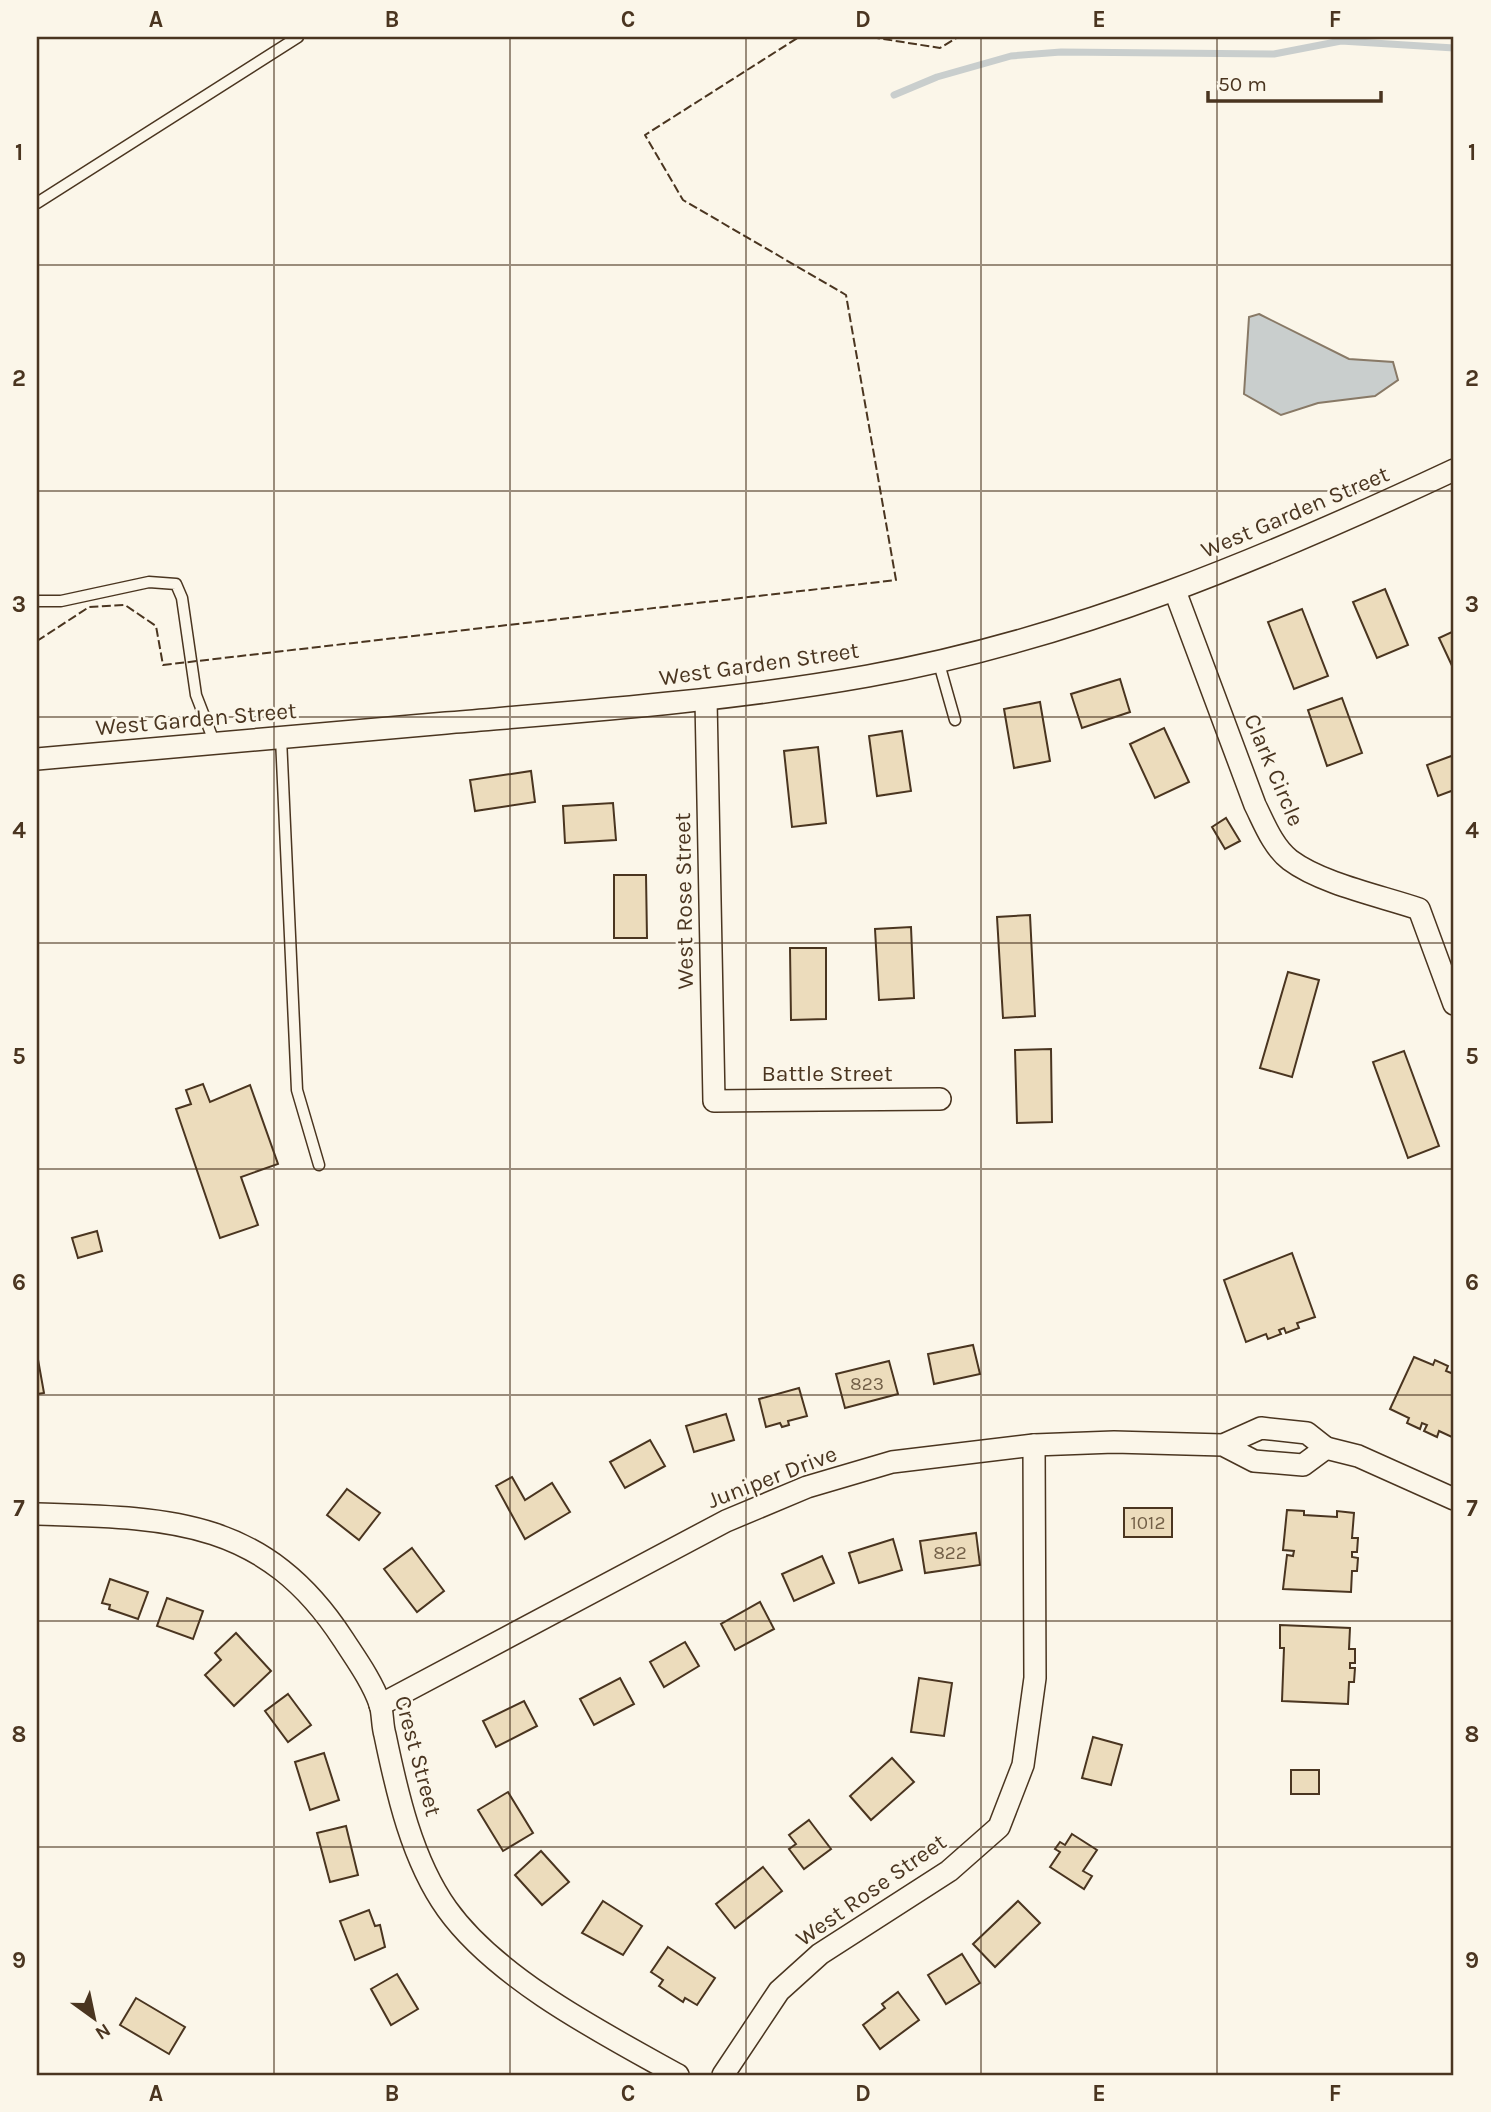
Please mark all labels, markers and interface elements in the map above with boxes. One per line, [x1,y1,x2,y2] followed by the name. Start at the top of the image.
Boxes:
[149,6,163,33] text: A
[385,6,399,33] text: B
[621,6,635,33] text: C
[855,6,871,33] text: D
[1092,6,1106,33] text: E
[1329,6,1341,33] text: F
[1208,60,1381,104] scale bar
[1218,72,1267,96] text: 50 m
[15,139,23,166] text: 1
[1468,139,1476,166] text: 1
[12,365,26,392] text: 2
[1465,365,1479,392] text: 2
[1197,460,1393,564] street label: West Garden Street
[12,591,26,618] text: 3
[1465,591,1479,618] text: 3
[657,637,861,691] street label: West Garden Street
[94,697,298,741] street label: West Garden Street
[1238,710,1310,830] street label: Clark Circle
[669,812,699,990] street label: West Rose Street
[12,817,26,844] text: 4
[1465,817,1479,844] text: 4
[12,1043,26,1070] text: 5
[1465,1043,1479,1070] text: 5
[761,1060,893,1087] street label: Battle Street
[12,1269,26,1296] text: 6
[1465,1269,1479,1296] text: 6
[850,1373,884,1395] house number: 823
[703,1440,841,1514] street label: Juniper Drive
[13,1495,25,1522] text: 7
[1466,1495,1478,1522] text: 7
[1131,1512,1165,1534] house number: 1012
[933,1542,967,1564] house number: 822
[389,1693,447,1820] street label: Crest Street
[12,1721,26,1748] text: 8
[1465,1721,1479,1748] text: 8
[791,1828,952,1952] street label: West Rose Street
[12,1947,26,1974] text: 9
[1465,1947,1479,1974] text: 9
[60,1982,130,2052] north arrow
[91,2018,114,2044] text: N
[149,2080,163,2107] text: A
[385,2080,399,2107] text: B
[621,2080,635,2107] text: C
[855,2080,871,2107] text: D
[1092,2080,1106,2107] text: E
[1329,2080,1341,2107] text: F

